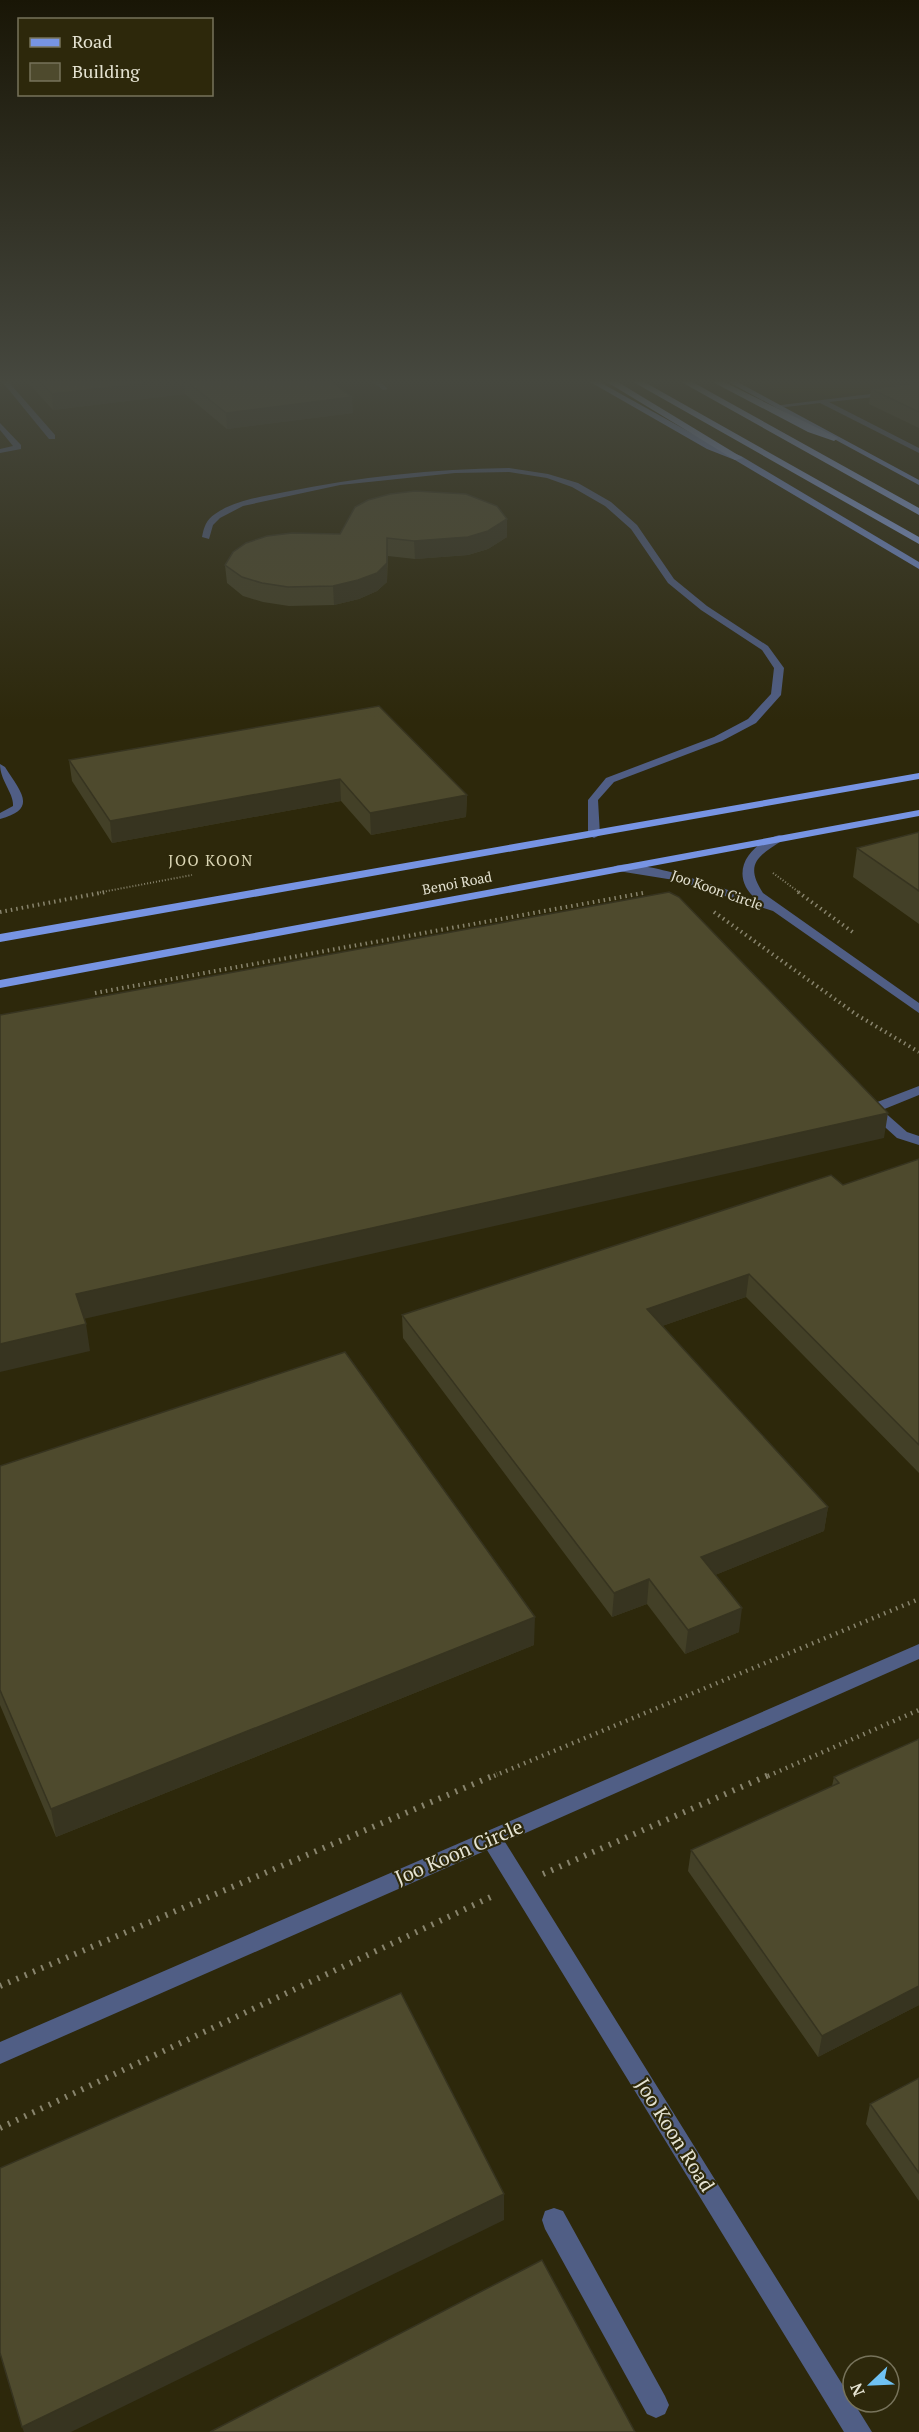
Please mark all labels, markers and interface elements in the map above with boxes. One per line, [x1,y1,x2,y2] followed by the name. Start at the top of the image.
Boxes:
[18,18,213,96] legend
[72,29,112,53] text: Road
[72,59,140,83] text: Building
[168,850,254,870] district label: JOO KOON
[669,865,765,914] street label: Joo Koon Circle
[420,866,494,899] street label: Benoi Road
[391,1812,527,1891] street label: Joo Koon Circle
[630,2073,721,2197] street label: Joo Koon Road
[841,2354,901,2414] north arrow
[845,2380,870,2400] text: N

